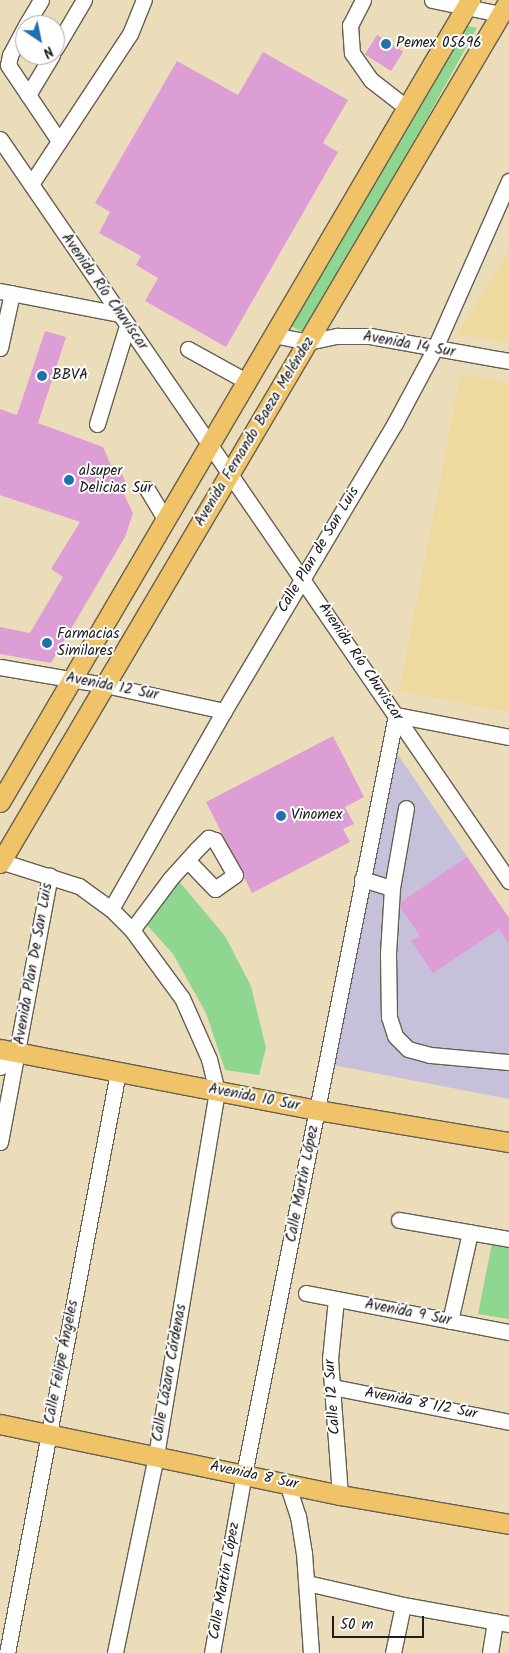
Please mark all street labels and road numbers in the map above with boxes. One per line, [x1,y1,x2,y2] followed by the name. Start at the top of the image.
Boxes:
[57,230,151,354] street label: Avenida Río Chuvíscar
[361,328,457,362] street label: Avenida 14 Sur
[191,334,319,530] street label: Avenida Fernando Baeza Meléndez
[274,484,364,616] street label: Calle Plan de San Luis
[314,599,406,725] street label: Avenida Río Chuviscar
[64,669,160,705] street label: Avenida 12 Sur
[11,882,57,1046] street label: Avenida Plan De San Luis
[207,1080,301,1116] street label: Avenida 10 Sur
[283,1124,323,1244] street label: Calle Martín López
[363,1296,453,1330] street label: Avenida 9 Sur
[41,1299,83,1425] street label: Calle Felipe Ángeles
[149,1303,191,1443] street label: Calle Lázaro Cárdenas
[321,1359,345,1435] street label: Calle 12 Sur
[363,1384,479,1424] street label: Avenida 8 1/2 Sur
[208,1458,300,1494] street label: Avenida 8 Sur
[206,1521,244,1641] street label: Calle Martín López

